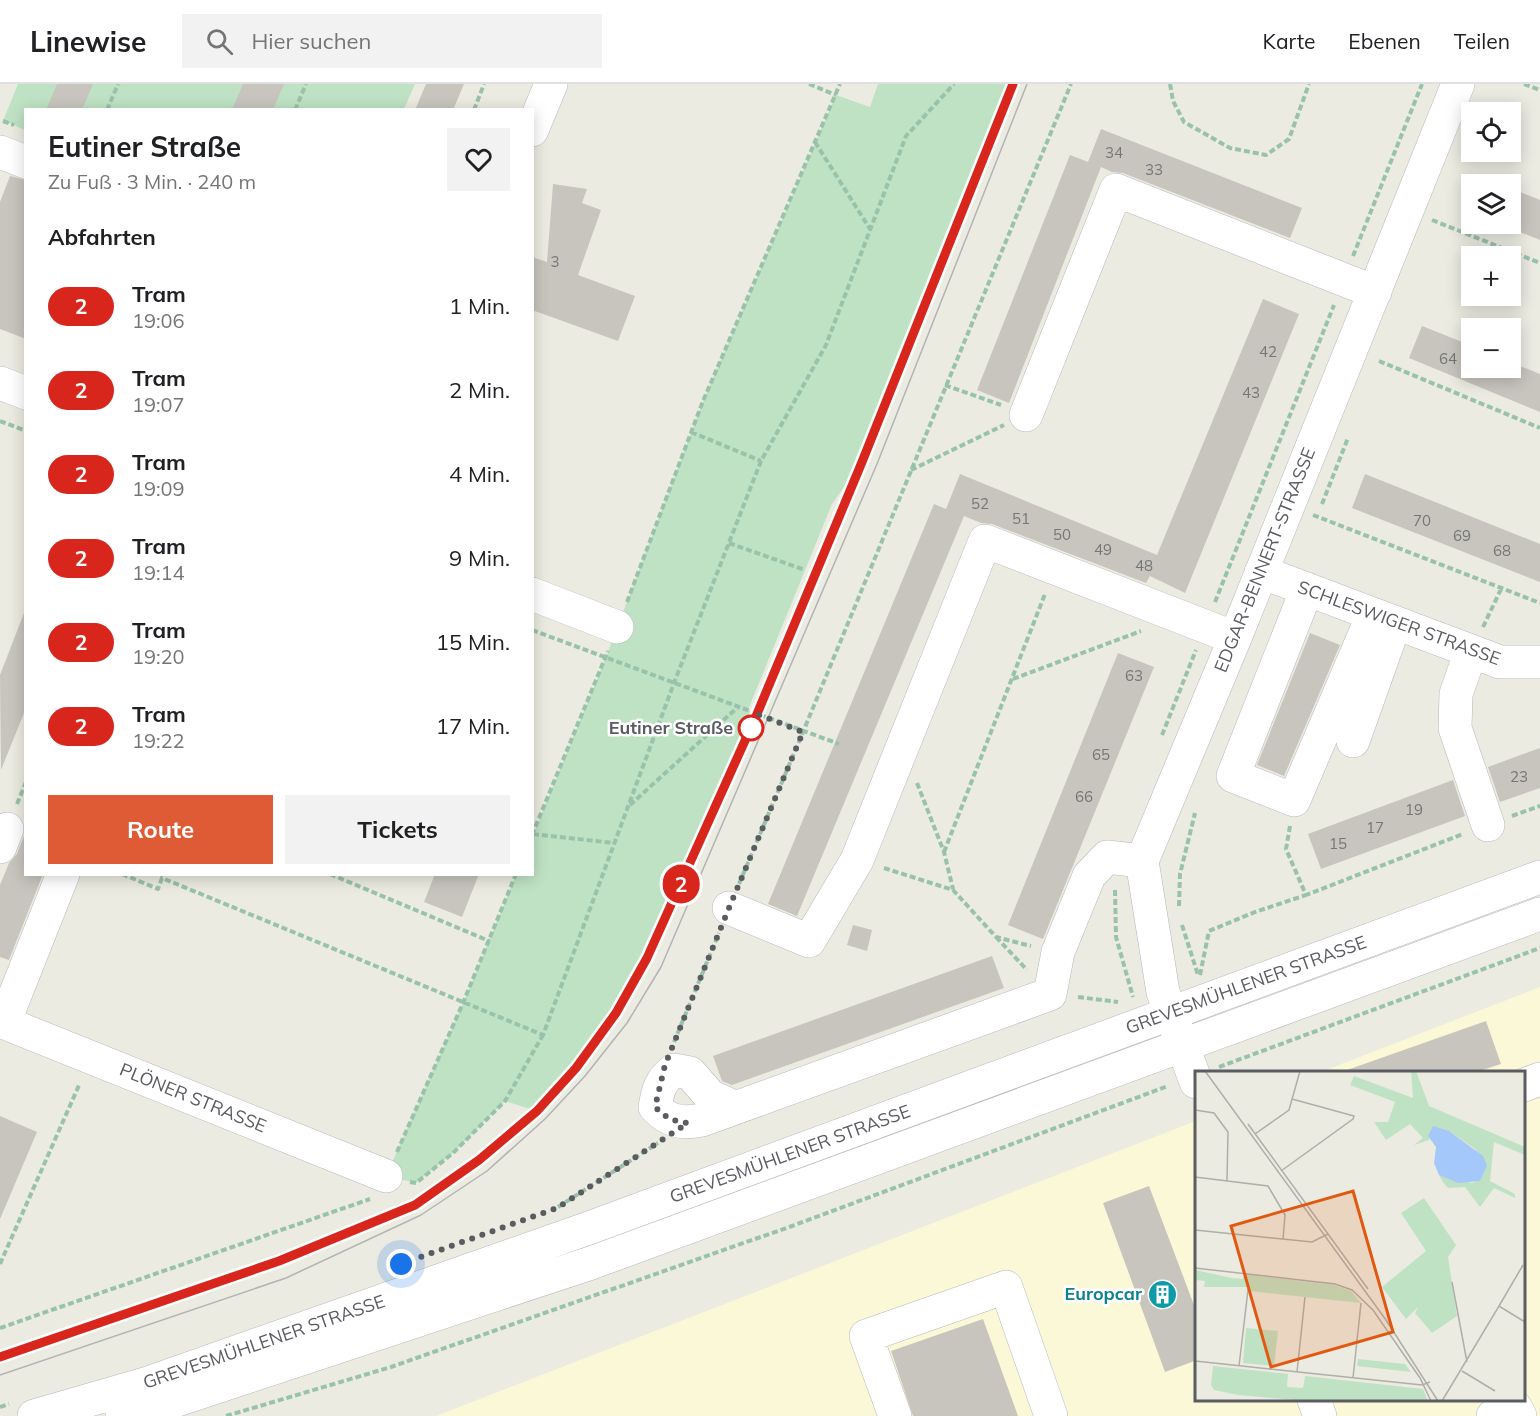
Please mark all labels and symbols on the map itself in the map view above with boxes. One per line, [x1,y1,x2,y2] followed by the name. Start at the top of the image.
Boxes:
[1105,143,1123,162] house number: 34
[1145,160,1163,179] house number: 33
[550,252,560,271] house number: 3
[1259,342,1277,361] house number: 42
[1439,349,1457,368] house number: 64
[1242,383,1260,402] house number: 43
[1209,444,1320,676] street label: EDGAR-BENNERT-STRASSE
[971,494,989,513] house number: 52
[1012,509,1030,528] house number: 51
[1413,511,1431,530] house number: 70
[1053,525,1071,544] house number: 50
[1453,526,1471,545] house number: 69
[1094,540,1112,559] house number: 49
[1493,541,1511,560] house number: 68
[1135,556,1153,575] house number: 48
[1295,575,1504,670] street label: SCHLESWIGER STRASSE
[1125,666,1143,685] house number: 63
[738,715,764,741] marker: Eutiner Straße
[609,716,733,739] place label: Eutiner Straße
[1092,745,1110,764] house number: 65
[1510,767,1528,786] house number: 23
[1075,787,1093,806] house number: 66
[1405,800,1423,819] house number: 19
[1366,818,1384,837] house number: 17
[1329,834,1347,853] house number: 15
[662,864,700,904] line badge: 2
[1122,930,1369,1039] street label: GREVESMÜHLENER STRASSE
[116,1058,270,1137] street label: PLÖNER STRASSE
[1195,1071,1525,1401] inset map
[666,1099,913,1208] street label: GREVESMÜHLENER STRASSE
[386,1249,416,1279] your location
[1147,1278,1179,1310] building icon: Europcar
[1065,1282,1143,1305] place label: Europcar
[140,1289,388,1394] street label: GREVESMÜHLENER STRASSE

